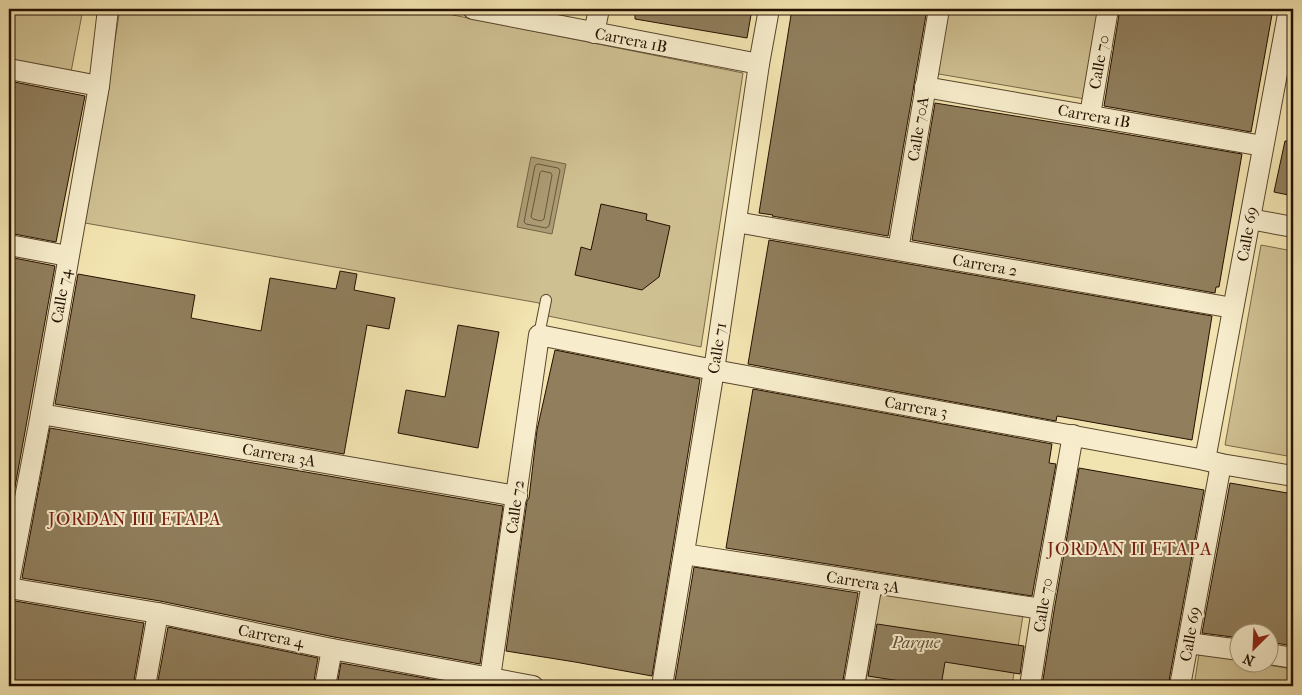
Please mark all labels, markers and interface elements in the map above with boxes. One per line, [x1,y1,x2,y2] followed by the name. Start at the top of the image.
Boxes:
[593,24,669,56] street label: Carrera 1B
[1085,33,1113,91] street label: Calle 70
[904,95,933,163] street label: Calle 70A
[1056,100,1132,132] street label: Carrera 1B
[1233,205,1261,263] street label: Calle 69
[951,250,1019,280] street label: Carrera 2
[47,267,75,325] street label: Calle 74
[704,321,730,375] street label: Calle 71
[883,392,949,422] street label: Carrera 3
[241,439,318,471] street label: Carrera 3A
[502,479,528,535] street label: Calle 72
[46,509,222,530] district label: JORDAN III ETAPA
[1045,539,1213,560] district label: JORDAN II ETAPA
[825,567,902,597] street label: Carrera 3A
[1029,576,1057,634] street label: Calle 70
[1176,605,1204,663] street label: Calle 69
[236,620,306,652] street label: Carrera 4
[1230,622,1280,672] north arrow
[891,633,941,652] park label: Parque
[1240,649,1257,669] text: N

